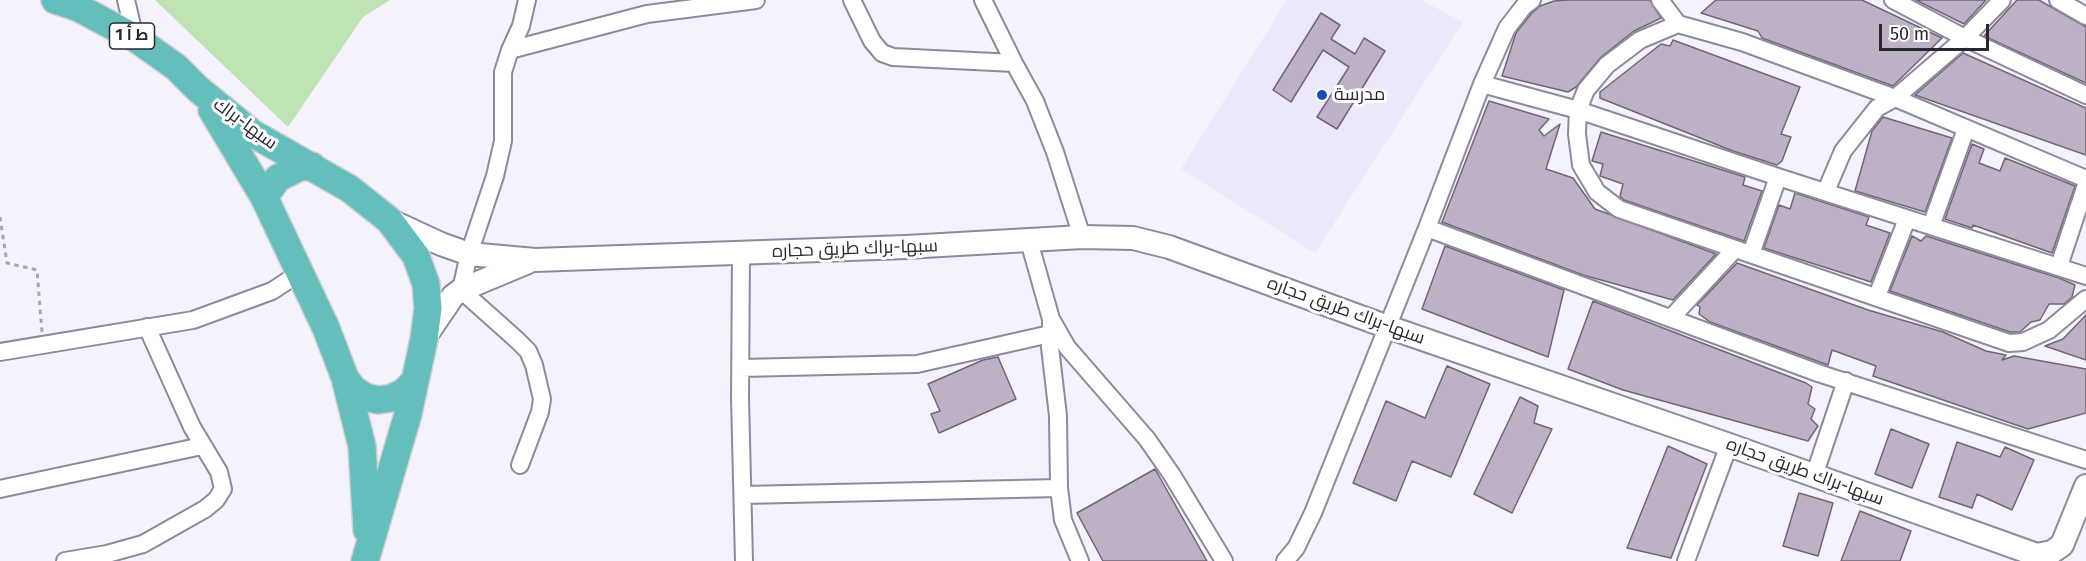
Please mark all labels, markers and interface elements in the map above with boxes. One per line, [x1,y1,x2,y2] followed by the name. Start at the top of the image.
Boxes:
[1882,12,1992,50] scale bar
[110,23,154,49] road number: ط أ 1
[1890,23,1929,45] text: 50 m
[1334,84,1385,106] place label: مدرسة
[1315,88,1329,102] marker: مدرسة
[209,94,281,154] street label: سبها-براك
[772,235,938,263] street label: سبها-براك طريق حجاره
[1264,272,1428,350] street label: سبها-براك طريق حجاره
[1723,433,1887,511] street label: سبها-براك طريق حجاره

